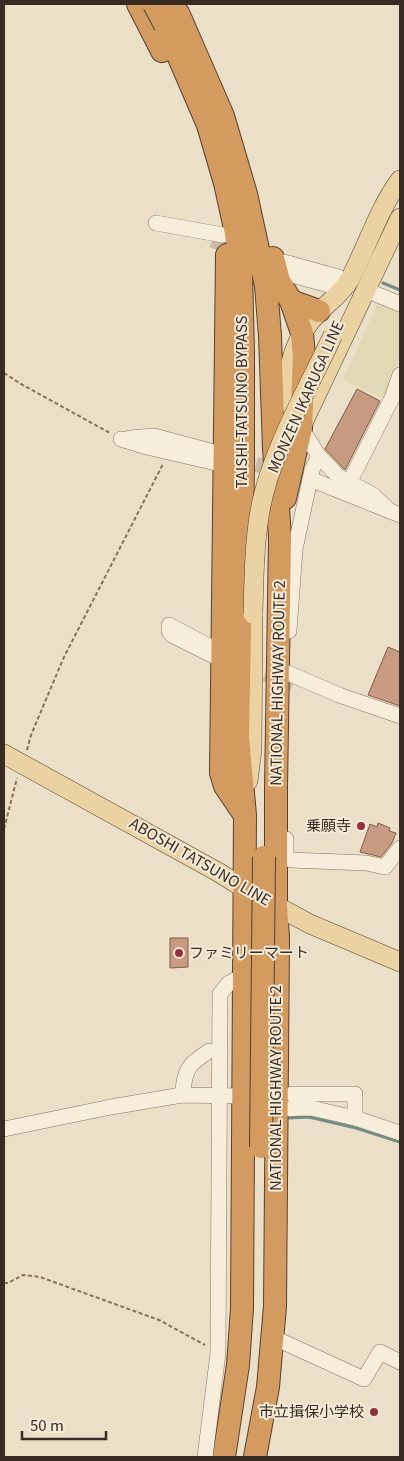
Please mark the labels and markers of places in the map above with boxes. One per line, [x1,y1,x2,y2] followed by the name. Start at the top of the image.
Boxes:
[306,814,351,835] place label: 乗願寺
[355,820,367,832] marker: 乗願寺
[189,941,309,962] place label: ファミリーマート
[173,947,185,959] marker: ファミリーマート
[259,1400,364,1421] place label: 市立揖保小学校
[368,1406,380,1418] marker: 市立揖保小学校

